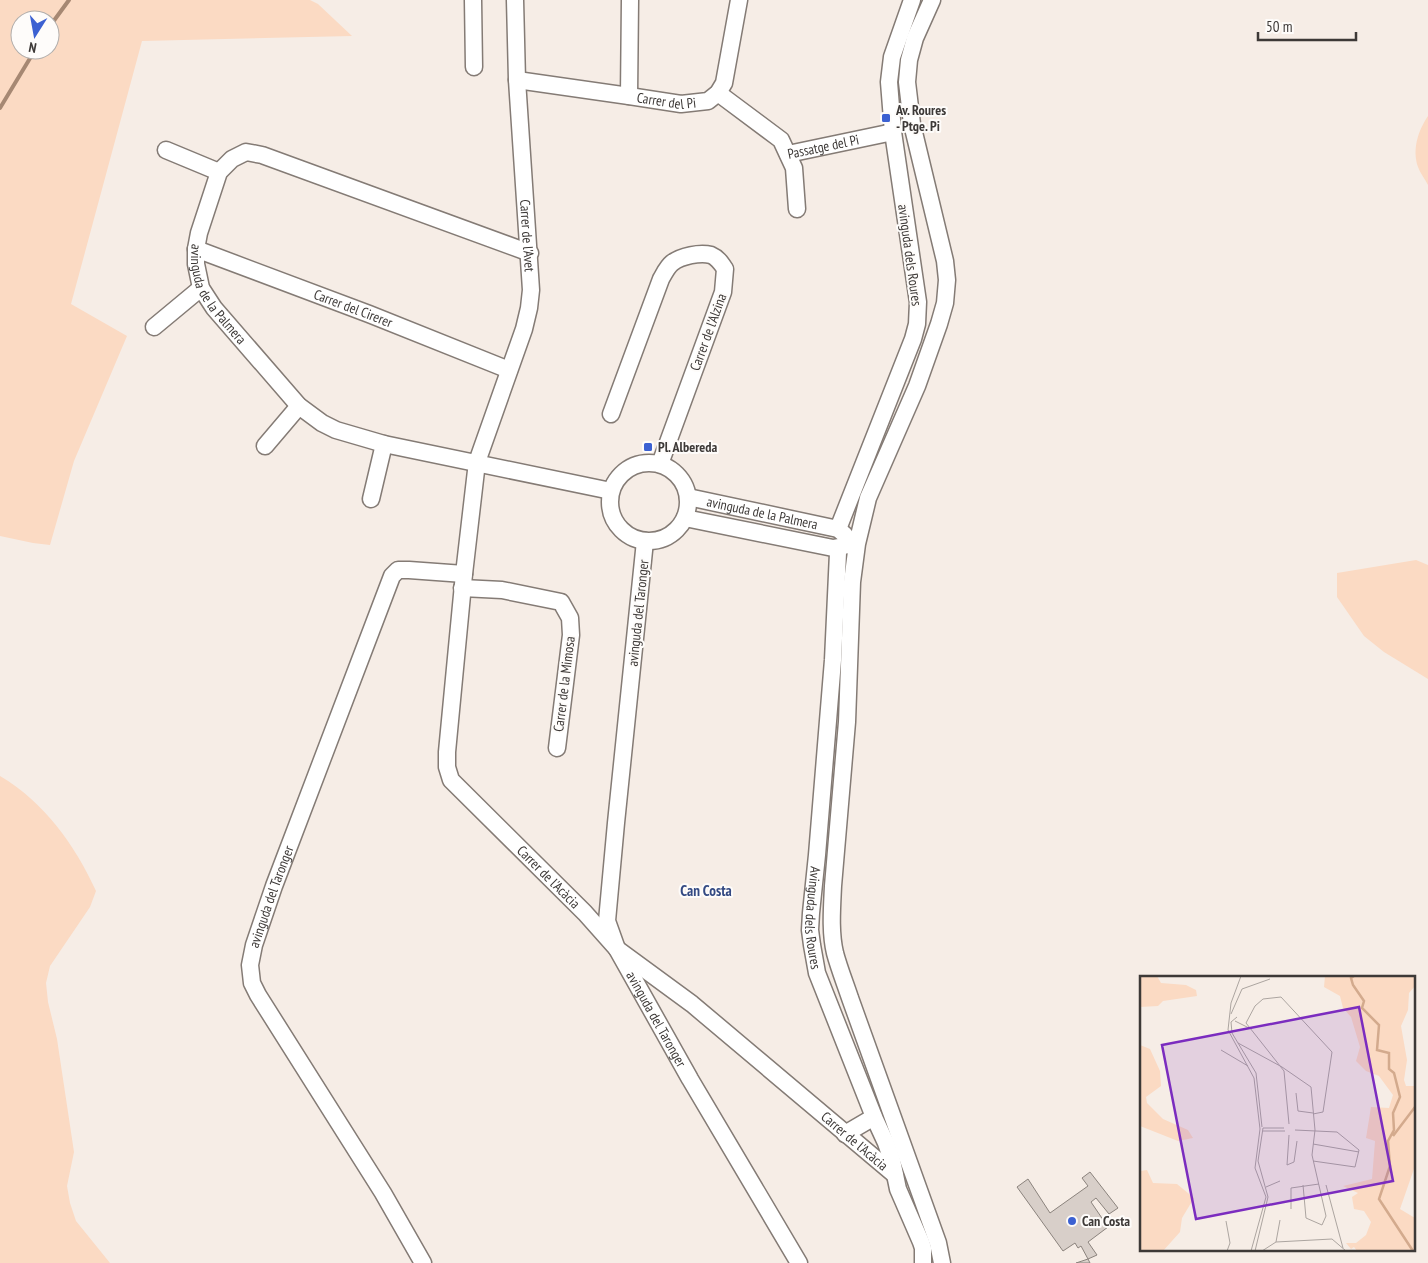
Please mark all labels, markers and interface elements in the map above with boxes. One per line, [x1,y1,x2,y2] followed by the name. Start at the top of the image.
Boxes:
[10,10,60,60] north arrow
[1258,10,1356,42] scale bar
[1266,17,1292,36] text: 50 m
[27,38,38,57] text: N
[636,88,697,113] street label: Carrer del Pi
[895,101,946,135] place label: Av. Roures - Ptge. Pi
[880,112,892,124] marker: Av. Roures - Ptge. Pi
[786,130,861,163] street label: Passatge del Pi
[516,199,539,273] street label: Carrer de l'Avet
[894,203,926,307] street label: avinguda dels Roures
[187,243,250,348] street label: avinguda de la Palmera
[311,285,395,332] street label: Carrer del Cirerer
[686,291,730,373] street label: Carrer de l'Alzina
[658,438,718,456] place label: Pl. Albereda
[642,441,654,453] marker: Pl. Albereda
[705,492,819,533] street label: avinguda de la Palmera
[623,559,653,667] street label: avinguda del Taronger
[549,635,579,733] street label: Carrer de la Mimosa
[513,842,584,912] street label: Carrer de l'Acàcia
[245,843,298,950] street label: avinguda del Taronger
[801,866,825,971] street label: Avinguda dels Roures
[680,881,732,900] district label: Can Costa
[622,968,691,1070] street label: avinguda del Taronger
[1140,976,1416,1250] inset map
[817,1108,892,1174] street label: Carrer de l'Acàcia
[1082,1212,1130,1230] place label: Can Costa
[1066,1215,1078,1227] marker: Can Costa

